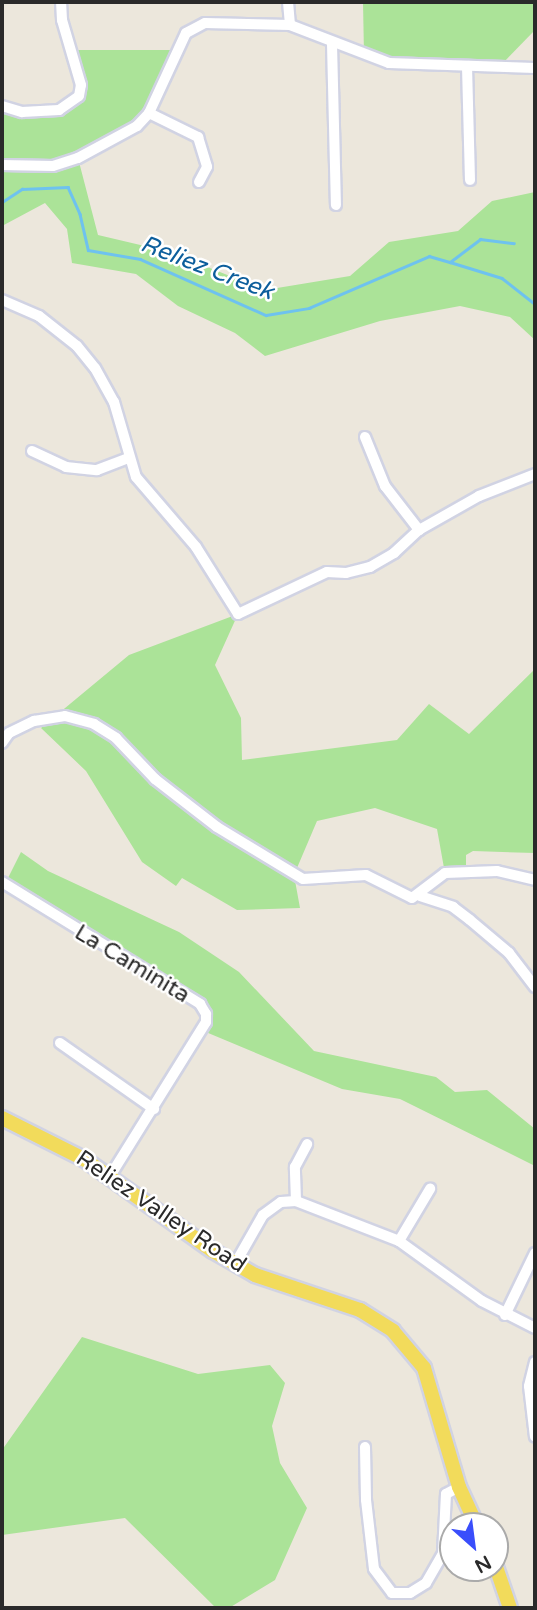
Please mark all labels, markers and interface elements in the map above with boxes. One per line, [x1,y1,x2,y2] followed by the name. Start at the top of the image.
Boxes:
[136,229,278,307] water label: Reliez Creek
[69,919,195,1009] street label: La Caminita
[71,1145,251,1279] street label: Reliez Valley Road
[439,1512,509,1582] north arrow
[471,1550,495,1577] text: N

